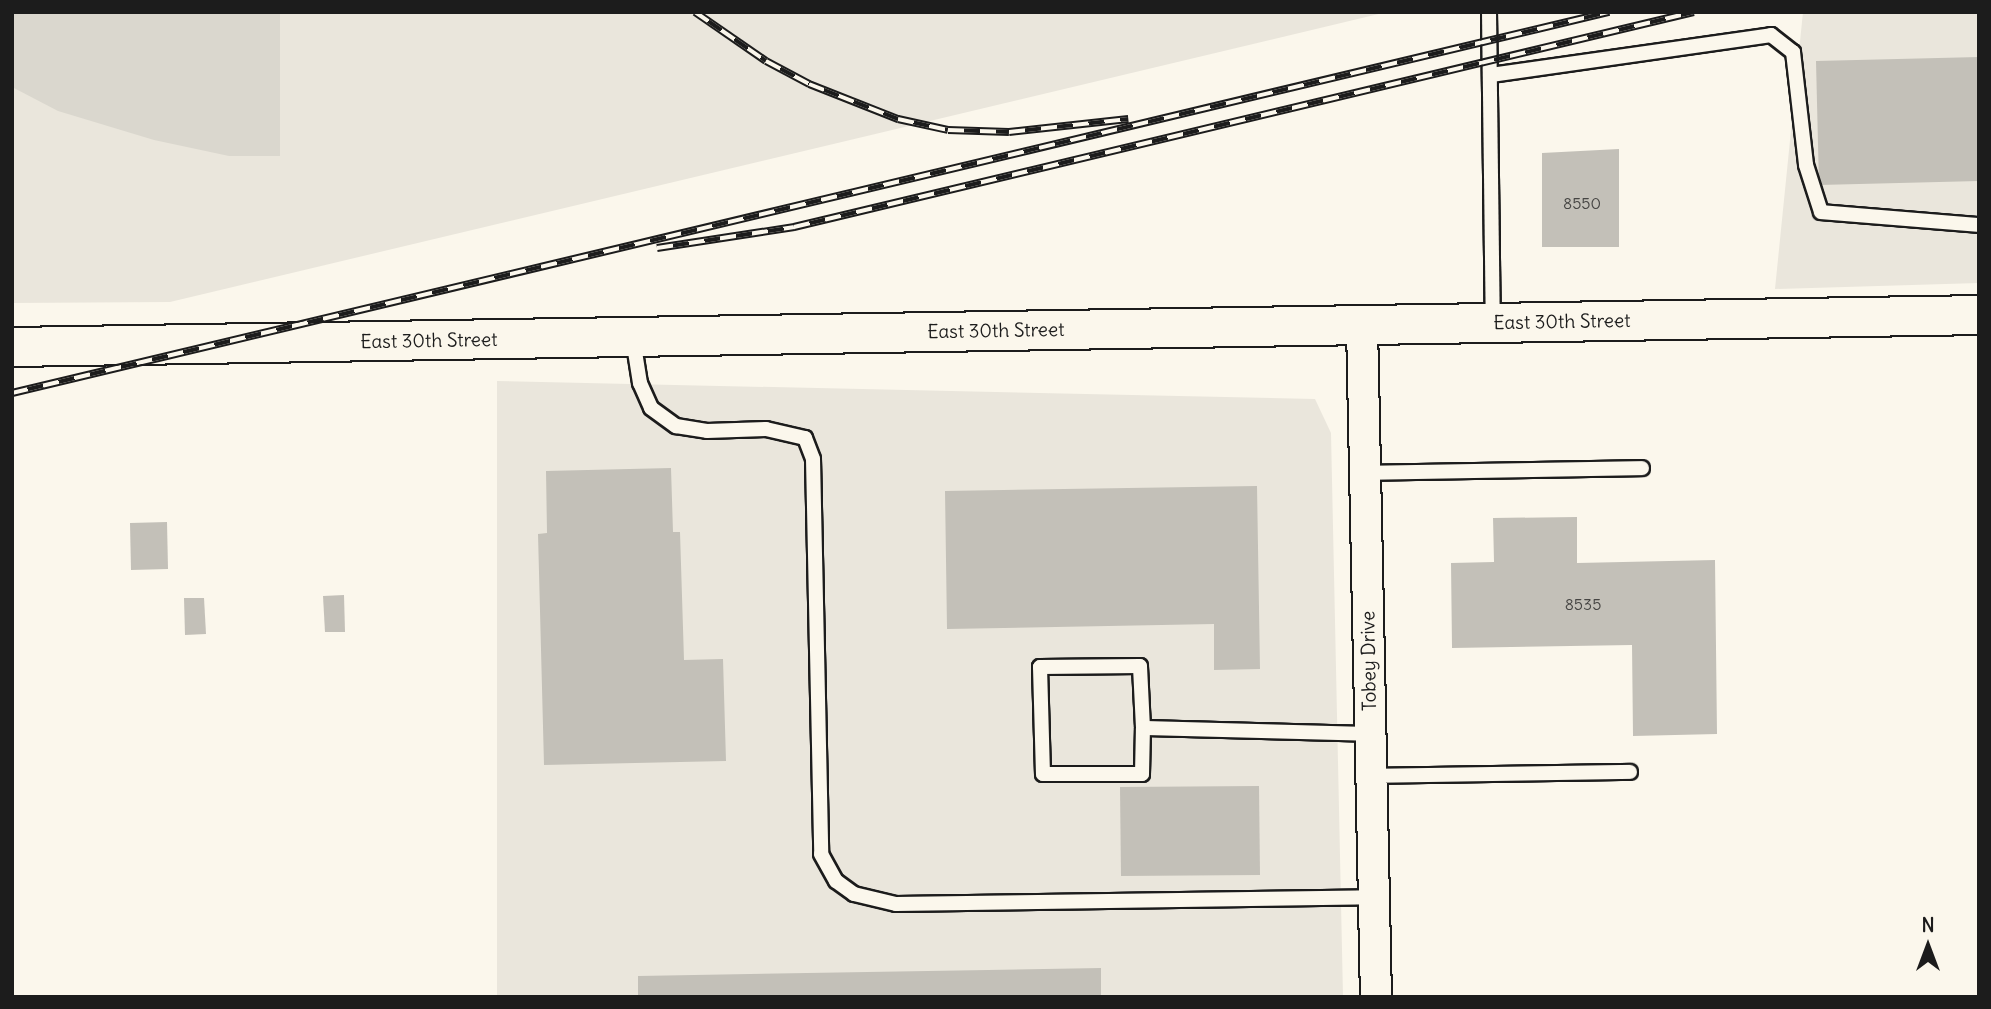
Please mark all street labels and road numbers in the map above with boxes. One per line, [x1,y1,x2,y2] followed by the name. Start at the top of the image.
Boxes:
[1493,309,1631,335] street label: East 30th Street
[927,318,1065,344] street label: East 30th Street
[360,328,498,354] street label: East 30th Street
[1357,611,1381,711] street label: Tobey Drive

